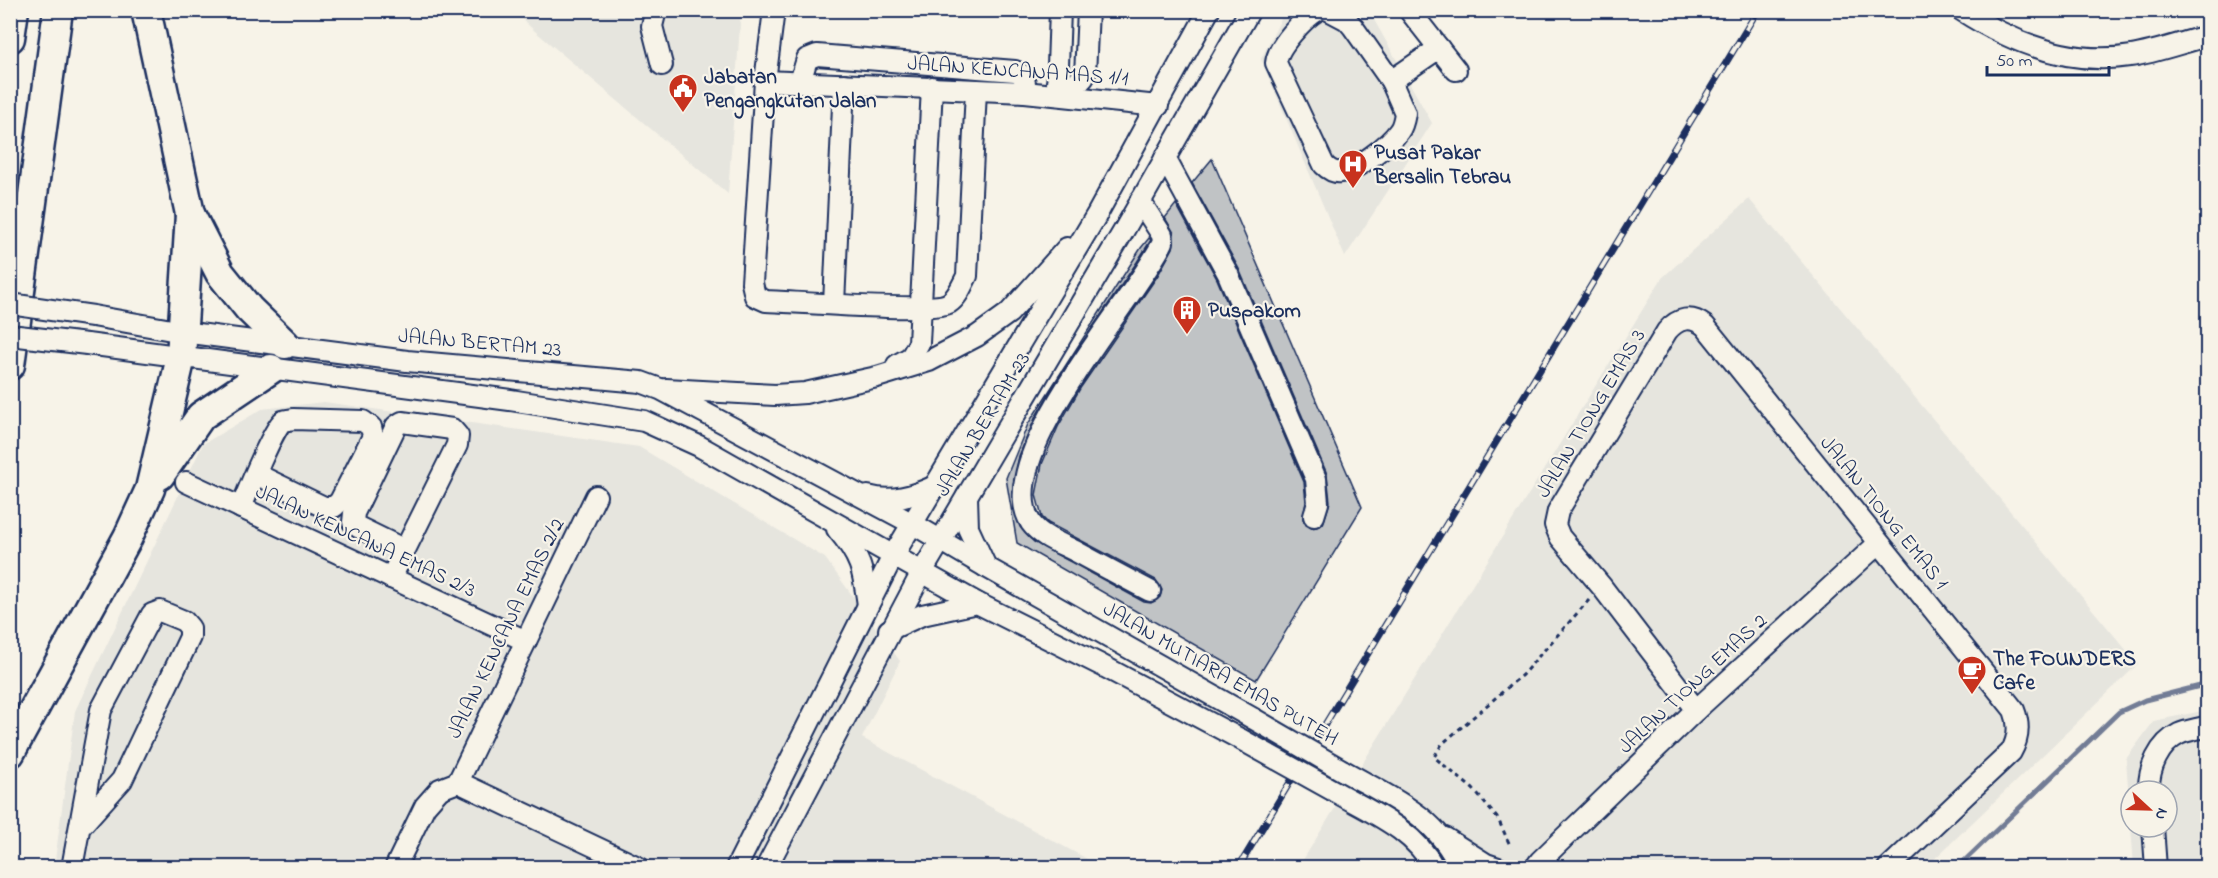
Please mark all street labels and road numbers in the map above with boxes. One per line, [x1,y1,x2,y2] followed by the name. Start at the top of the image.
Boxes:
[906,49,1130,95] street label: JALAN KENCANA MAS 1/1
[397,322,563,366] street label: JALAN BERTAM 23
[1529,324,1654,504] street label: JALAN TIONG EMAS 3
[929,347,1039,503] street label: JALAN BERTAM 23
[1812,430,1955,597] street label: JALAN TIONG EMAS 1
[250,478,480,606] street label: JALAN KENCANA EMAS 2/3
[440,514,573,744] street label: JALAN KENCANA EMAS 2/2
[1097,595,1343,755] street label: JALAN MUTIARA EMAS PUTEH
[1612,607,1775,762] street label: JALAN TIONG EMAS 2

